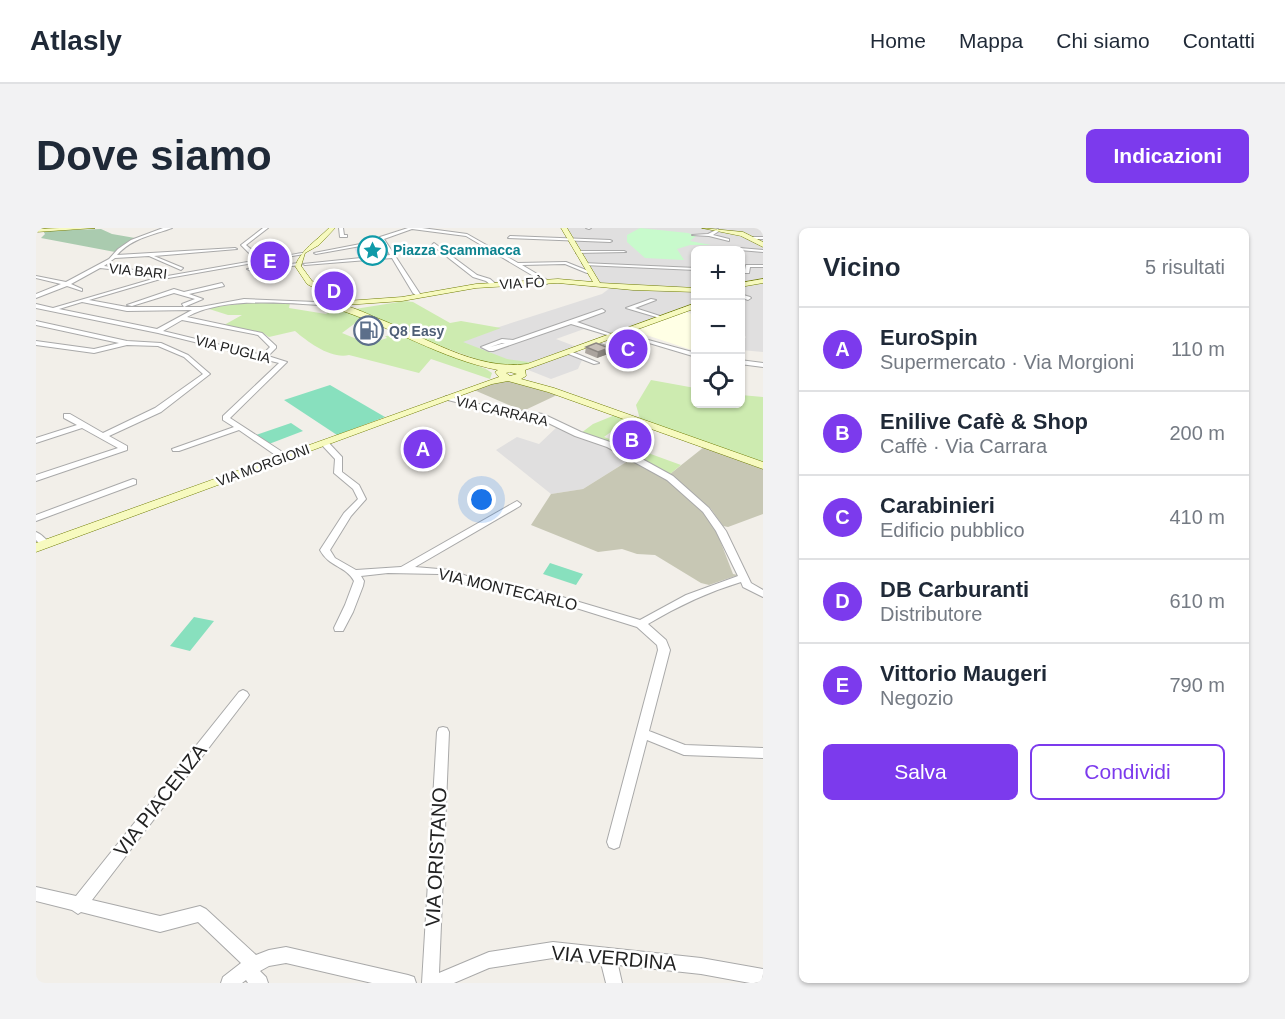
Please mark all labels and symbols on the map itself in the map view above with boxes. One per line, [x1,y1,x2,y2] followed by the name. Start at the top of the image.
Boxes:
[356,234,388,266] place icon: Piazza Scammacca
[250,238,290,284] pin: E
[393,242,521,258] place label: Piazza Scammacca
[108,260,168,282] street label: VIA BARI
[314,268,354,314] pin: D
[499,274,545,292] street label: VIA FÒ
[352,315,384,347] fuel station icon: Q8 Easy
[389,323,444,339] place label: Q8 Easy
[608,326,648,372] pin: C
[194,332,273,366] street label: VIA PUGLIA
[454,393,550,430] street label: VIA CARRARA
[612,418,652,462] pin: B
[404,426,442,472] pin: A
[214,441,312,489] street label: VIA MORGIONI
[467,485,496,514] your location
[437,565,579,614] street label: VIA MONTECARLO
[109,739,211,861] street label: VIA PIACENZA
[421,787,451,927] street label: VIA ORISTANO
[550,942,678,974] street label: VIA VERDINA

